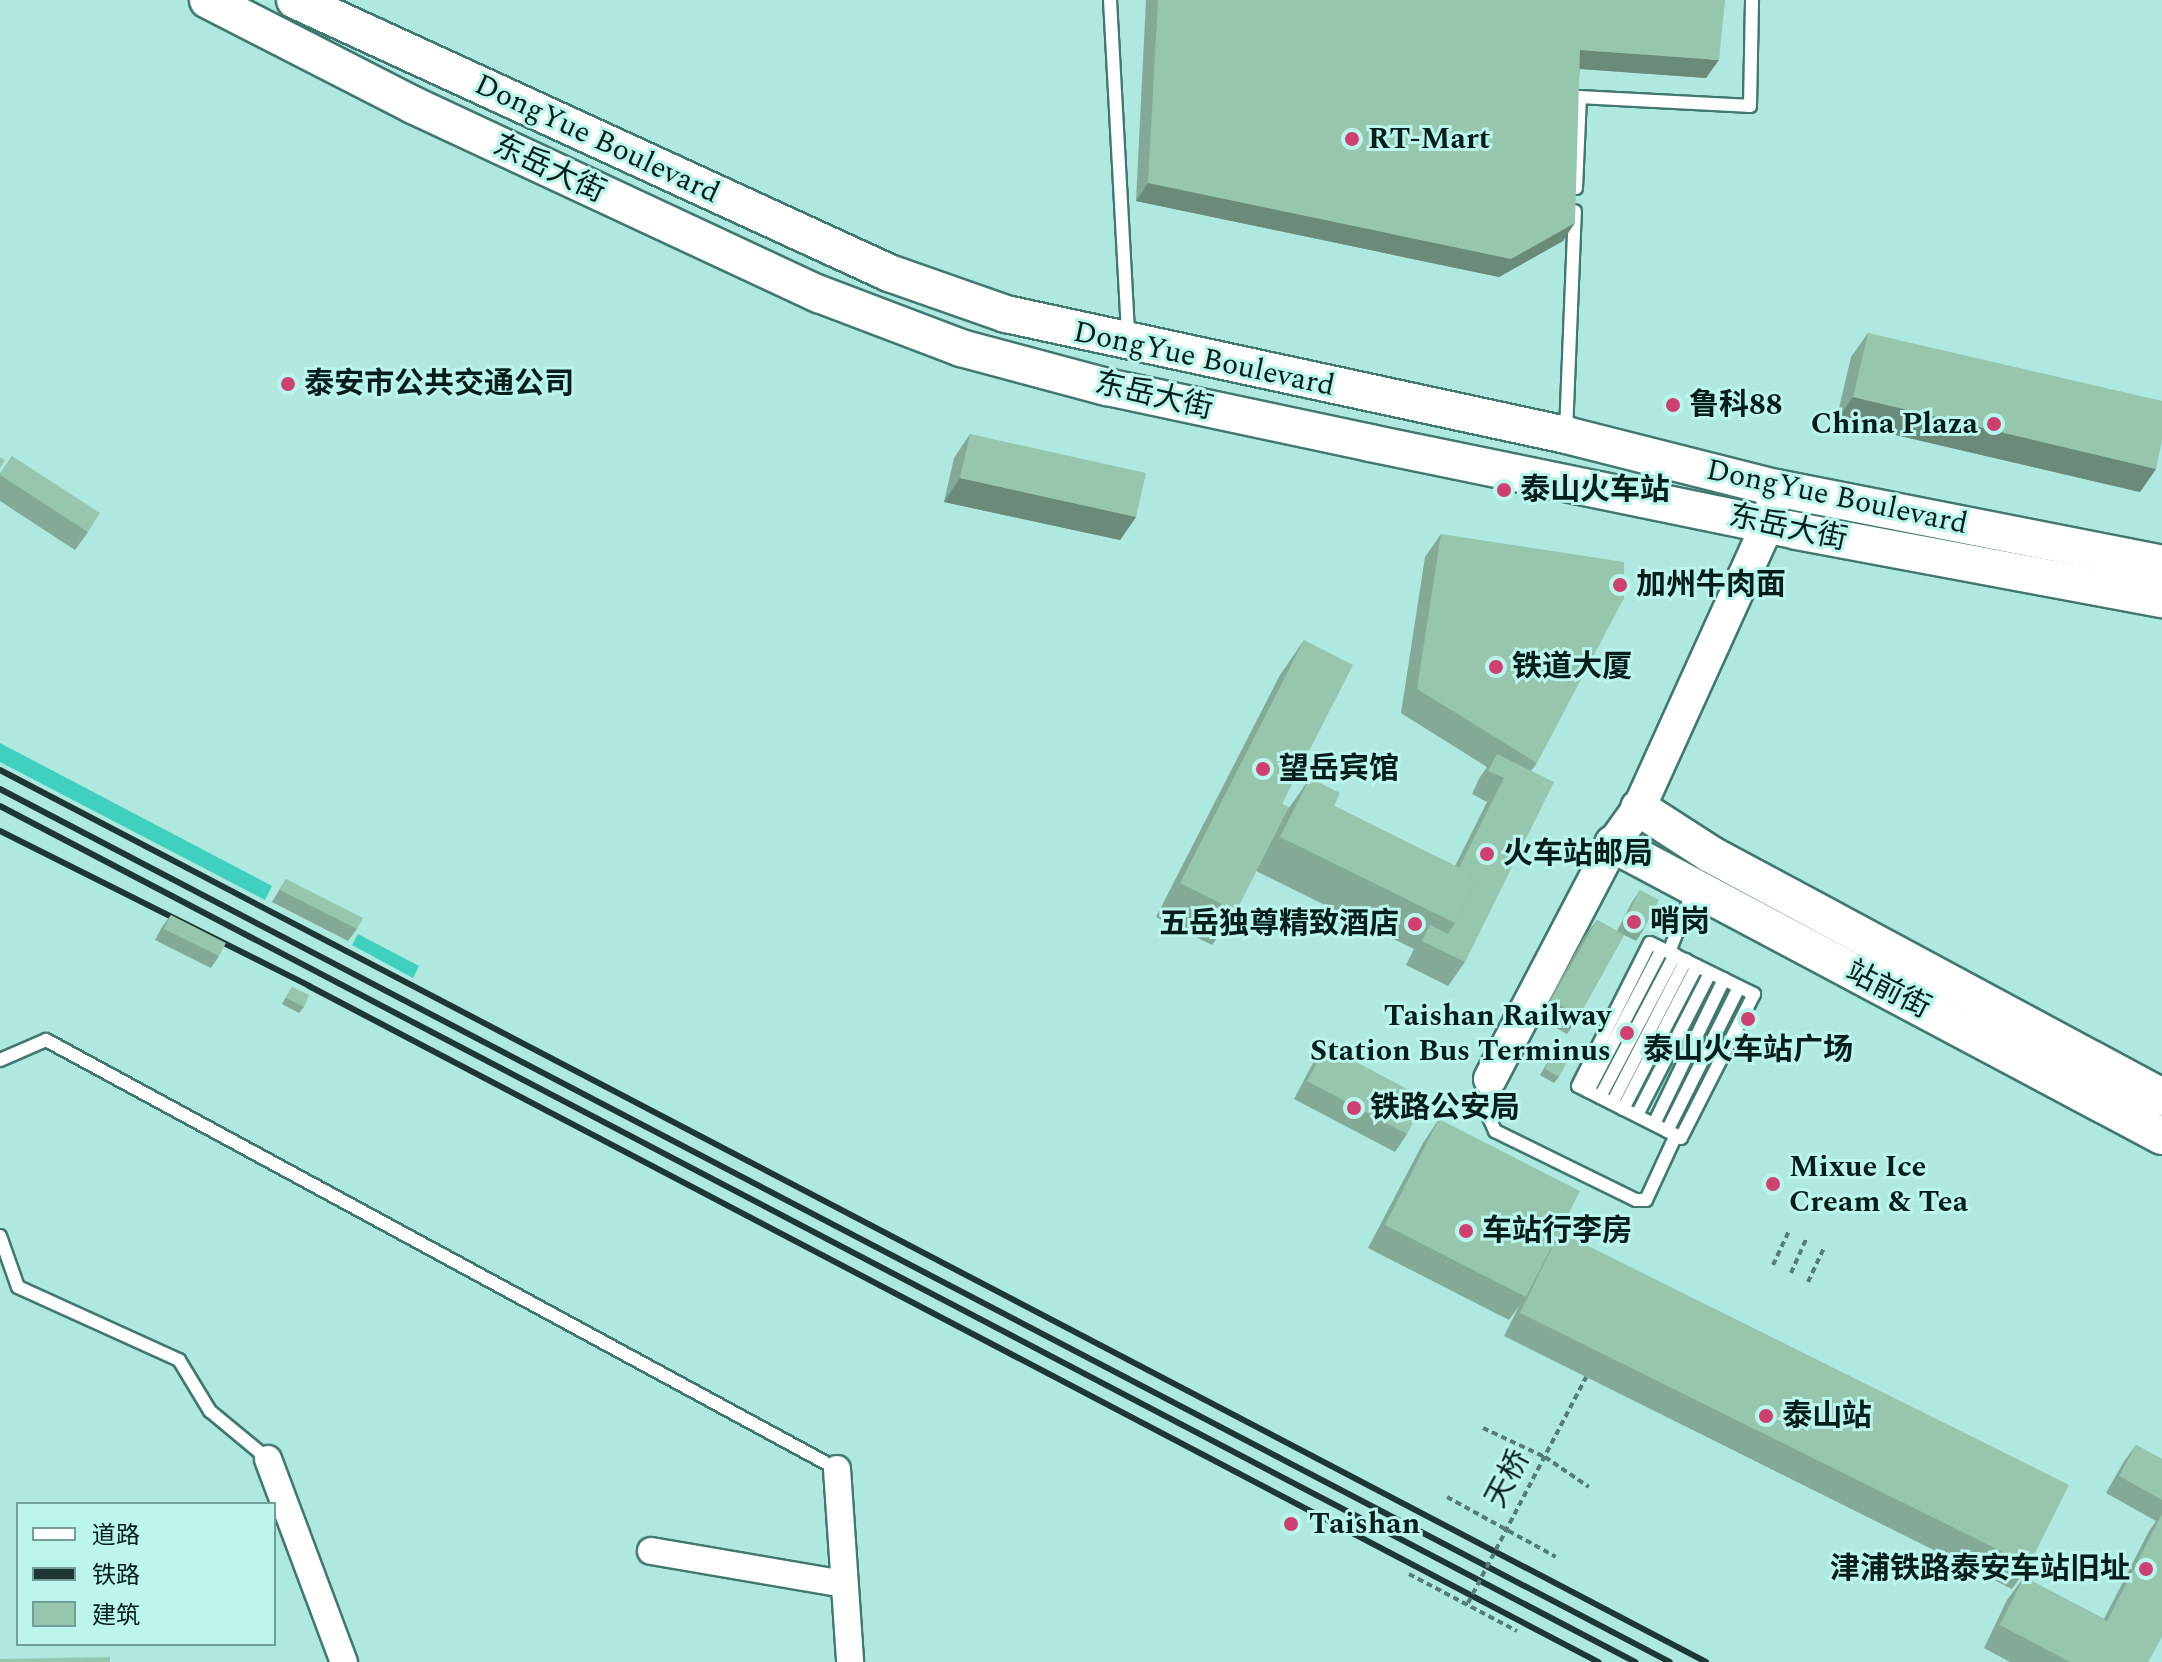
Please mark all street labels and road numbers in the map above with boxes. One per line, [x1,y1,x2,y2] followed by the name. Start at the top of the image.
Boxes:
[469,66,725,212] street label: DongYue Boulevard
[487,127,611,211] street label: 东岳大街
[1070,314,1338,404] street label: DongYue Boulevard
[1091,365,1217,427] street label: 东岳大街
[1703,452,1971,542] street label: DongYue Boulevard
[1726,498,1850,558] street label: 东岳大街
[1840,954,1936,1026] street label: 站前街
[1478,1444,1538,1514] street label: 天桥

